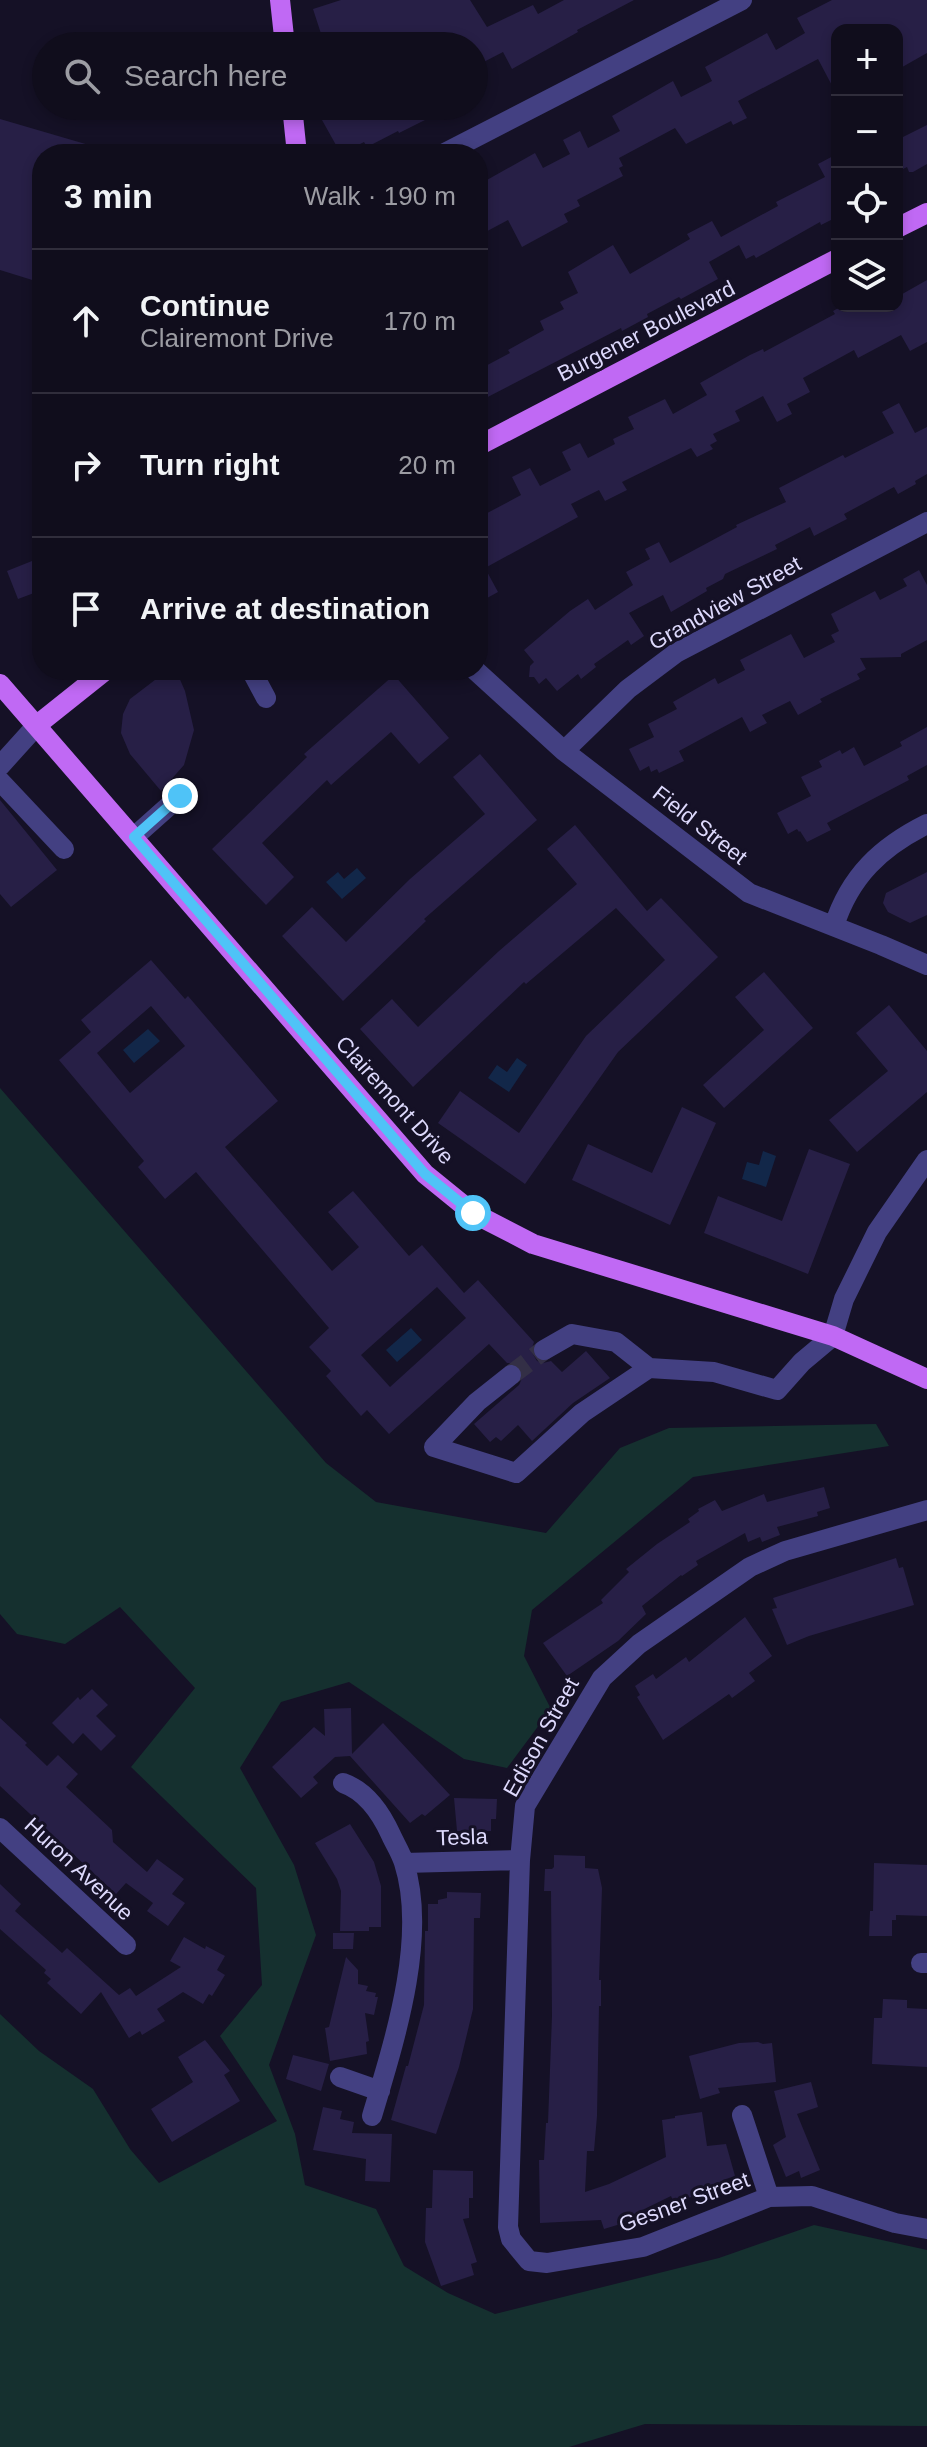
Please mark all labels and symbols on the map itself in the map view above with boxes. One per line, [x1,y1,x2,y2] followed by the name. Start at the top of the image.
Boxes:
[553,275,739,387] street label: Burgener Boulevard
[645,551,805,655] street label: Grandview Street
[162,778,198,814] route end
[648,781,752,869] street label: Field Street
[331,1031,459,1169] street label: Clairemont Drive
[455,1195,491,1231] route start
[498,1673,584,1801] street label: Edison Street
[20,1812,138,1926] street label: Huron Avenue
[436,1824,489,1850] street label: Tesla
[615,2167,753,2237] street label: Gesner Street

